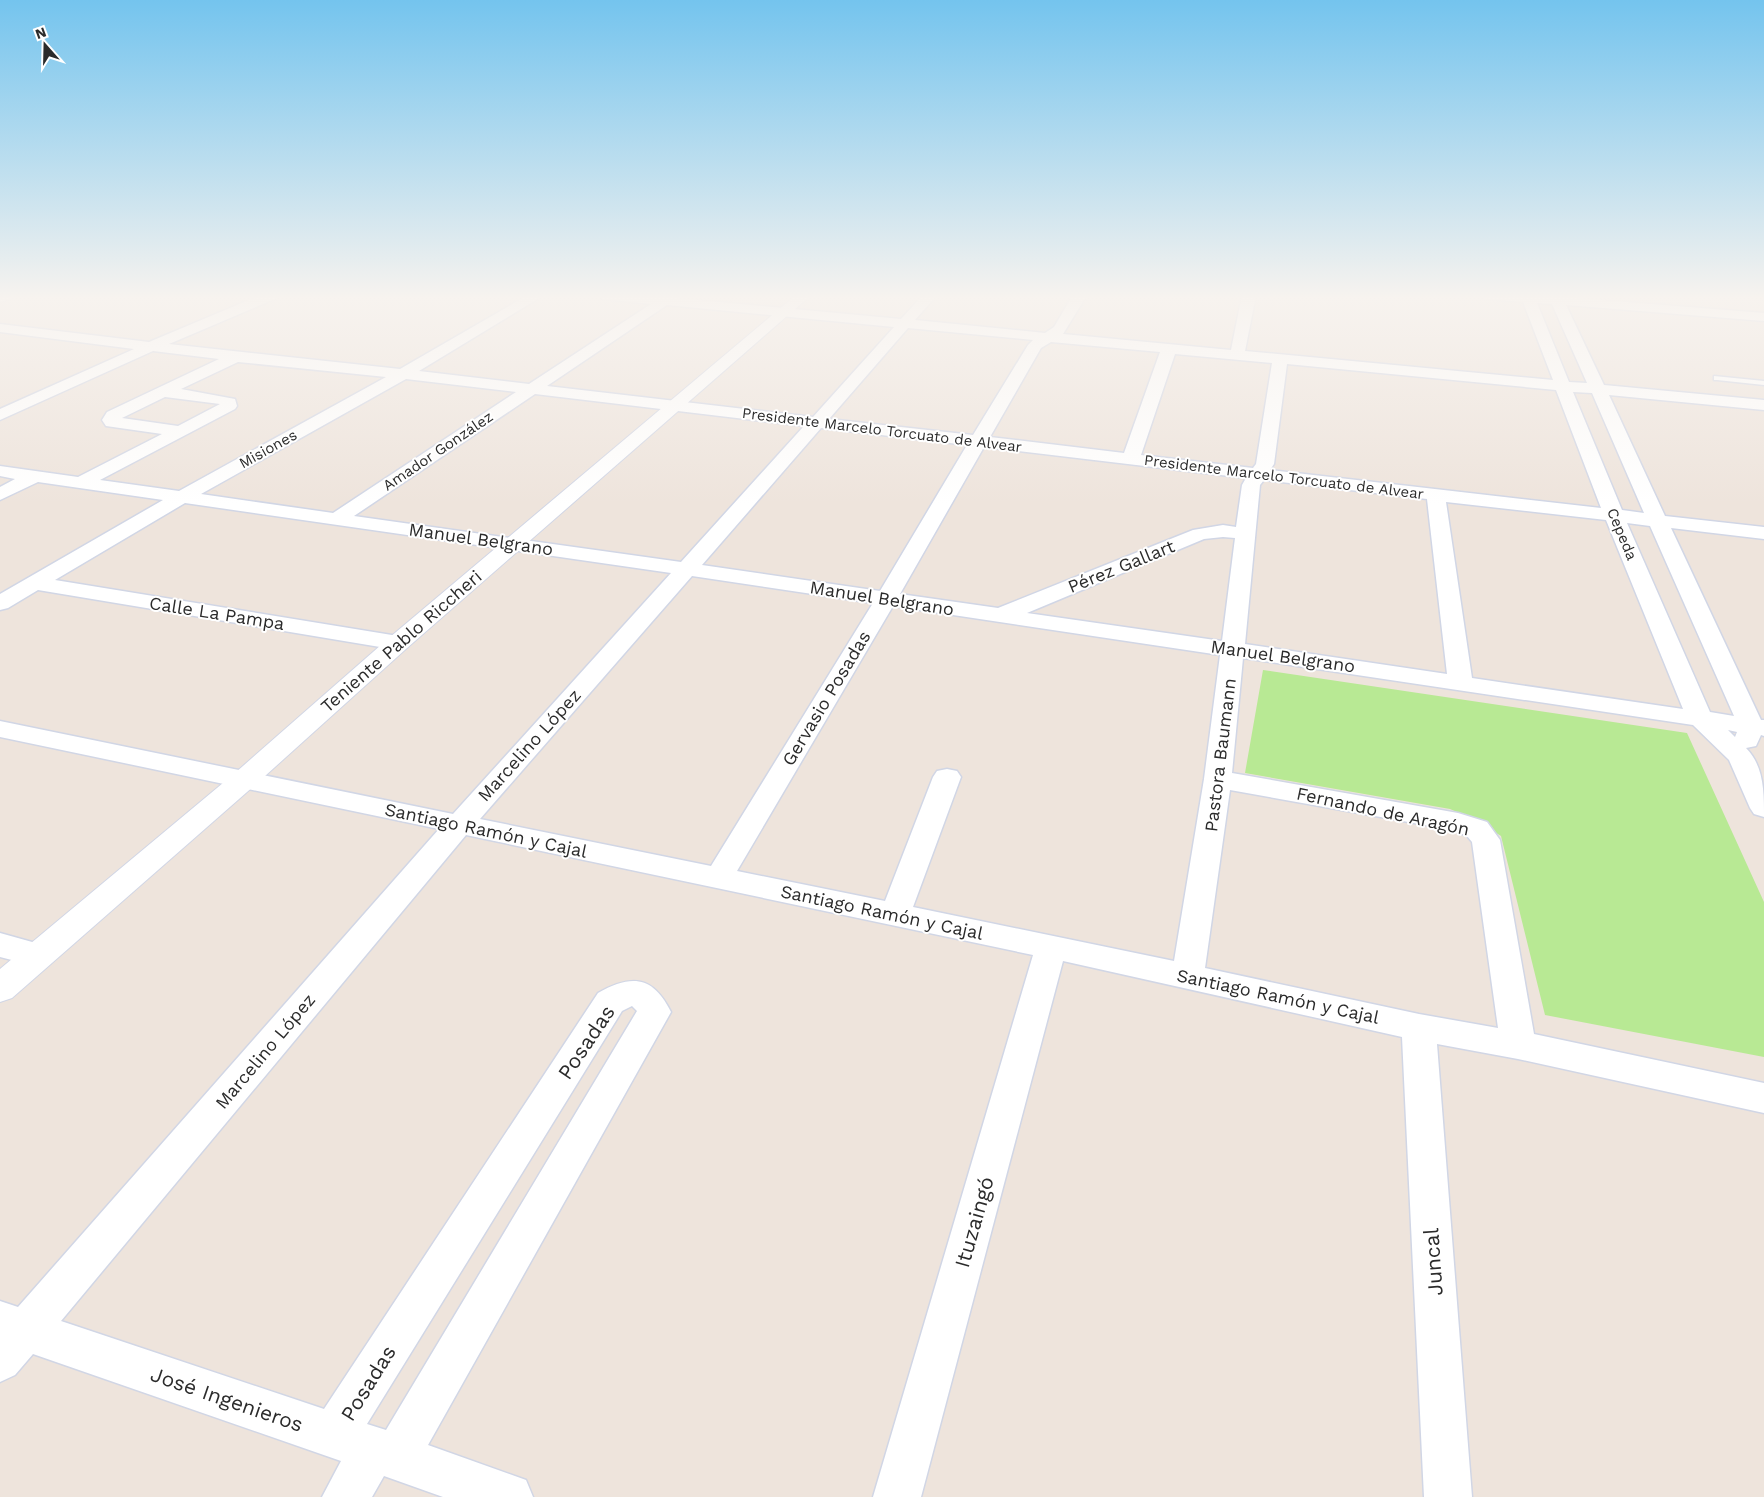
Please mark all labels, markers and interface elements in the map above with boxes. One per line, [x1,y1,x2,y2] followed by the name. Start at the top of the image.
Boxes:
[20,20,70,70] north arrow
[33,23,48,42] text: N
[741,404,1023,456] street label: Presidente Marcelo Torcuato de Alvear
[380,408,496,494] street label: Amador González
[236,426,300,472] street label: Misiones
[1143,451,1425,503] street label: Presidente Marcelo Torcuato de Alvear
[1603,505,1641,563] street label: Cepeda
[407,518,555,560] street label: Manuel Belgrano
[1065,535,1178,597] street label: Pérez Gallart
[316,565,486,717] street label: Teniente Pablo Riccheri
[808,576,956,620] street label: Manuel Belgrano
[148,592,286,634] street label: Calle La Pampa
[777,627,875,769] street label: Gervasio Posadas
[1209,635,1357,677] street label: Manuel Belgrano
[1200,677,1240,833] street label: Pastora Baumann
[473,684,585,806] street label: Marcelino López
[1295,782,1471,840] street label: Fernando de Aragón
[383,798,590,862] street label: Santiago Ramón y Cajal
[779,880,986,944] street label: Santiago Ramón y Cajal
[1175,964,1382,1028] street label: Santiago Ramón y Cajal
[211,989,319,1113] street label: Marcelino López
[552,1000,620,1084] street label: Posadas
[949,1174,999,1270] street label: Ituzaingó
[1418,1227,1448,1297] street label: Juncal
[335,1341,401,1425] street label: Posadas
[147,1361,307,1437] street label: José Ingenieros

